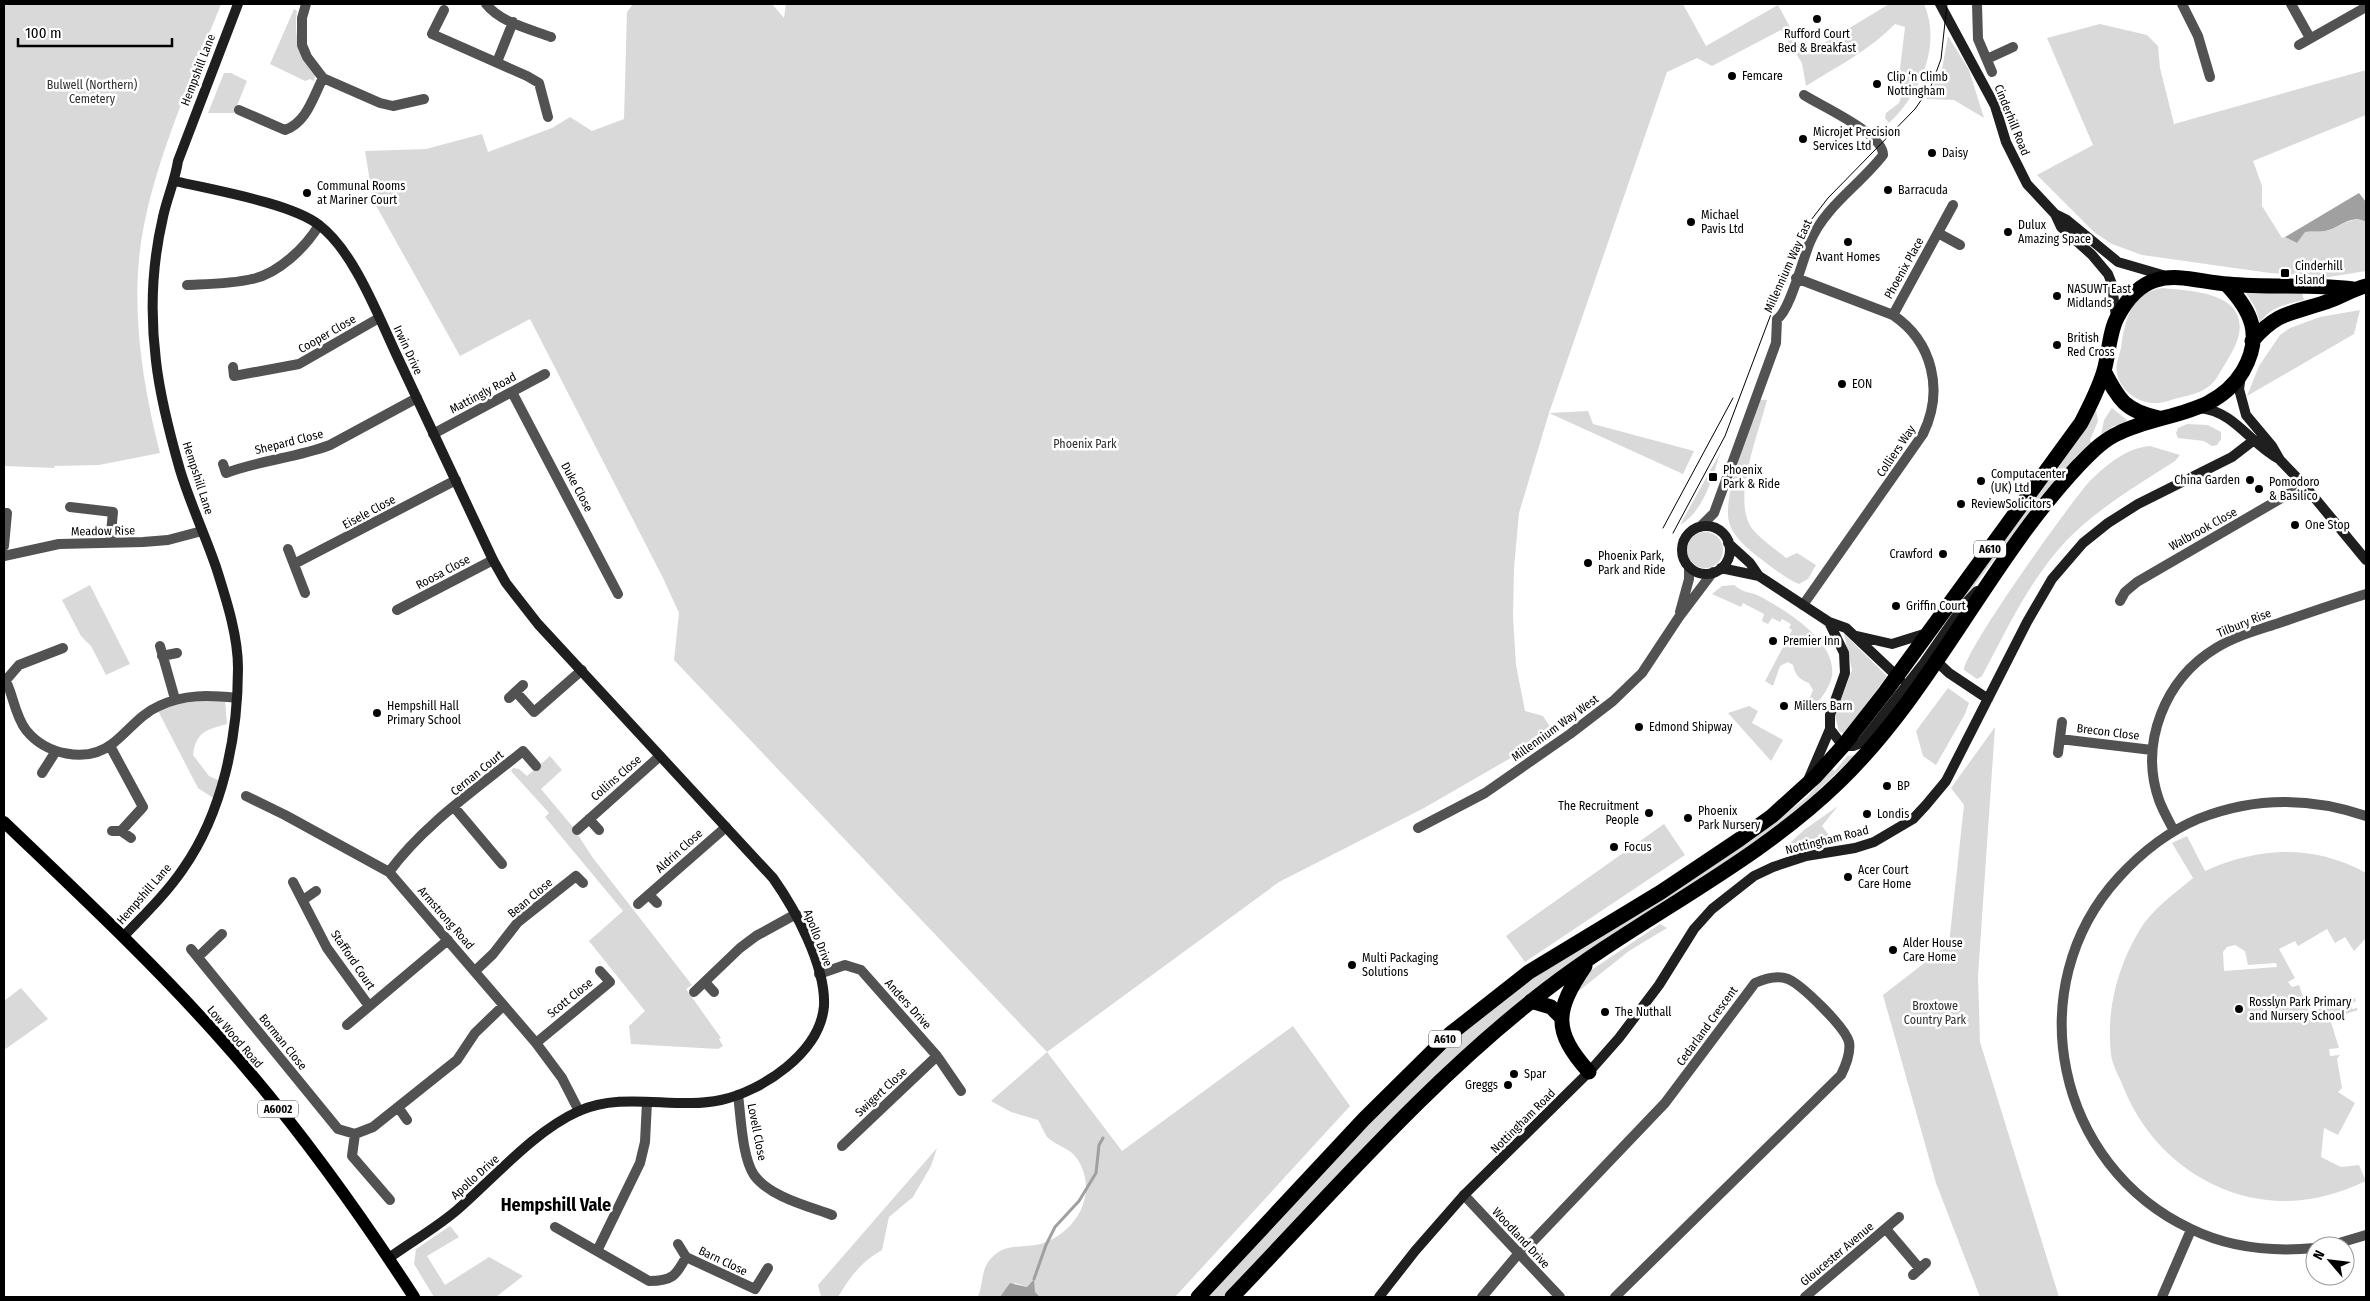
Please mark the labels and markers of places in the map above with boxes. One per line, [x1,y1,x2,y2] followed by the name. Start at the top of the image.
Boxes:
[1811,13,1823,25] marker: Rufford Court Bed & Breakfast
[1778,27,1856,55] place label: Rufford Court Bed & Breakfast
[1742,69,1783,83] place label: Femcare
[1726,70,1738,82] marker: Femcare
[1887,70,1948,98] place label: Clip ‘n Climb Nottingham
[1871,78,1883,90] marker: Clip ‘n Climb Nottingham
[1813,125,1900,153] place label: Microjet Precision Services Ltd
[1797,133,1809,145] marker: Microjet Precision Services Ltd
[1942,146,1969,160] place label: Daisy
[1926,147,1938,159] marker: Daisy
[317,179,405,207] place label: Communal Rooms at Mariner Court
[1898,183,1948,197] place label: Barracuda
[1882,184,1894,196] marker: Barracuda
[301,187,313,199] marker: Communal Rooms at Mariner Court
[1701,208,1744,236] place label: Michael Pavis Ltd
[1685,216,1697,228] marker: Michael Pavis Ltd
[2018,218,2091,246] place label: Dulux Amazing Space
[2002,226,2014,238] marker: Dulux Amazing Space
[1842,236,1854,248] marker: Avant Homes
[1816,250,1880,264] place label: Avant Homes
[2295,259,2343,287] place label: Cinderhill Island
[2279,267,2291,279] marker: Cinderhill Island
[2067,282,2131,310] place label: NASUWT East Midlands
[2051,290,2063,302] marker: NASUWT East Midlands
[2067,331,2115,359] place label: British Red Cross
[2051,339,2063,351] marker: British Red Cross
[1852,377,1872,391] place label: EON
[1836,378,1848,390] marker: EON
[1723,463,1780,491] place label: Phoenix Park & Ride
[1991,467,2067,495] place label: Computacenter (UK) Ltd
[1707,471,1719,483] marker: Phoenix Park & Ride
[2174,473,2240,487] place label: China Garden
[2244,474,2256,486] marker: China Garden
[1975,475,1987,487] marker: Computacenter (UK) Ltd
[2269,475,2320,503] place label: Pomodoro & Basilico
[2253,483,2265,495] marker: Pomodoro & Basilico
[1971,497,2051,511] place label: ReviewSolicitors
[1955,498,1967,510] marker: ReviewSolicitors
[2305,518,2350,532] place label: One Stop
[2289,519,2301,531] marker: One Stop
[1889,547,1933,561] place label: Crawford
[1937,548,1949,560] marker: Crawford
[1598,549,1666,577] place label: Phoenix Park, Park and Ride
[1582,557,1594,569] marker: Phoenix Park, Park and Ride
[1906,599,1966,613] place label: Griffin Court
[1890,600,1902,612] marker: Griffin Court
[1783,634,1840,648] place label: Premier Inn
[1767,635,1779,647] marker: Premier Inn
[387,699,461,727] place label: Hempshill Hall Primary School
[1794,699,1853,713] place label: Millers Barn
[1778,700,1790,712] marker: Millers Barn
[371,707,383,719] marker: Hempshill Hall Primary School
[1649,720,1733,734] place label: Edmond Shipway
[1633,721,1645,733] marker: Edmond Shipway
[1897,779,1910,793] place label: BP
[1881,780,1893,792] marker: BP
[1558,799,1639,827] place label: The Recruitment People
[1698,804,1761,832] place label: Phoenix Park Nursery
[1643,807,1655,819] marker: The Recruitment People
[1877,807,1909,821] place label: Londis
[1861,808,1873,820] marker: Londis
[1682,812,1694,824] marker: Phoenix Park Nursery
[1624,840,1652,854] place label: Focus
[1608,841,1620,853] marker: Focus
[1858,863,1911,891] place label: Acer Court Care Home
[1842,871,1854,883] marker: Acer Court Care Home
[1903,936,1963,964] place label: Alder House Care Home
[1887,944,1899,956] marker: Alder House Care Home
[1362,951,1439,979] place label: Multi Packaging Solutions
[1346,959,1358,971] marker: Multi Packaging Solutions
[2249,995,2352,1023] place label: Rosslyn Park Primary and Nursery School
[2233,1003,2245,1015] marker: Rosslyn Park Primary and Nursery School
[1615,1005,1672,1019] place label: The Nuthall
[1599,1006,1611,1018] marker: The Nuthall
[1524,1067,1547,1081] place label: Spar
[1508,1068,1520,1080] marker: Spar
[1465,1078,1498,1092] place label: Greggs
[1502,1079,1514,1091] marker: Greggs

